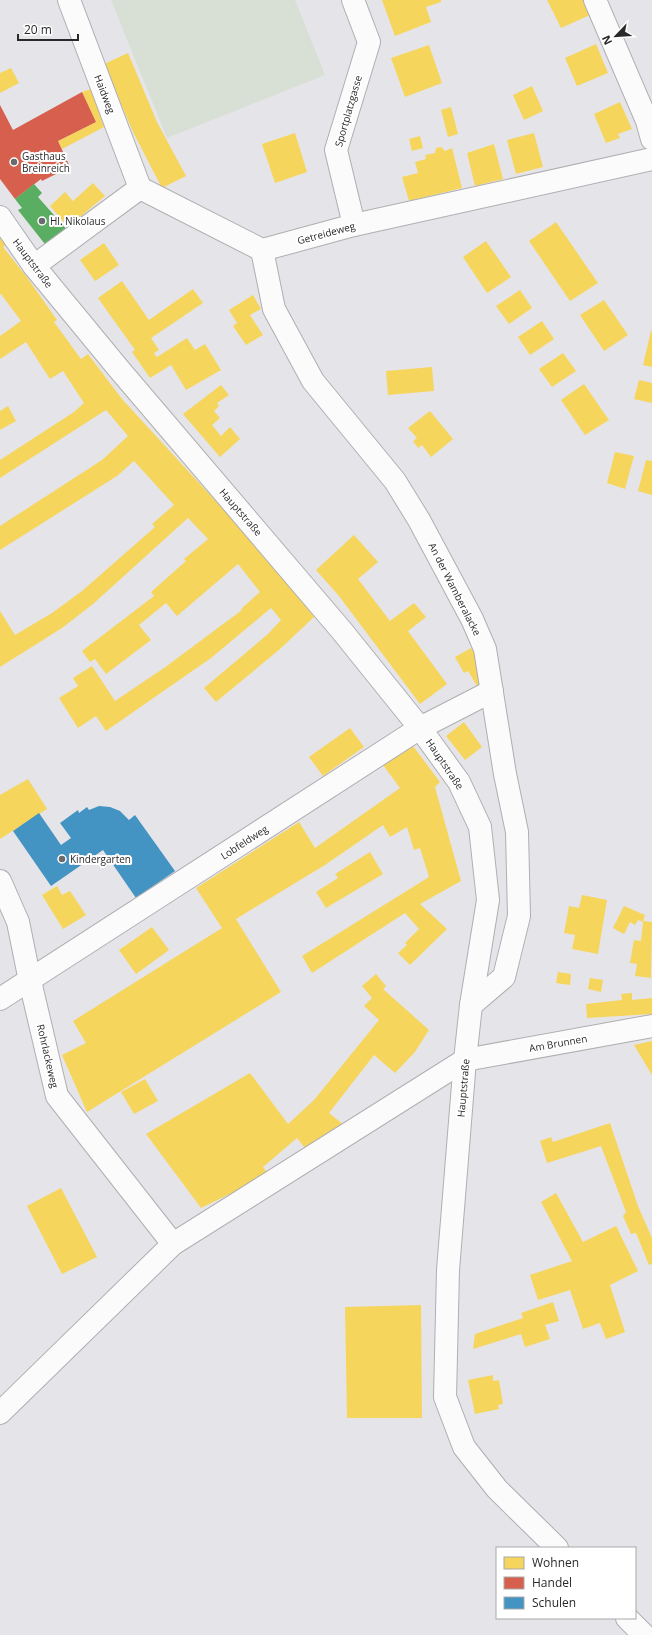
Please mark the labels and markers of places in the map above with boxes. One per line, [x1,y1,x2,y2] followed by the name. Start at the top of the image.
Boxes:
[22,149,70,175] place label: Gasthaus Breinreich
[9,157,19,167] marker: Gasthaus Breinreich
[50,214,106,228] place label: Hl. Nikolaus
[37,216,47,226] marker: Hl. Nikolaus
[70,852,131,866] place label: Kindergarten
[57,854,67,864] marker: Kindergarten

